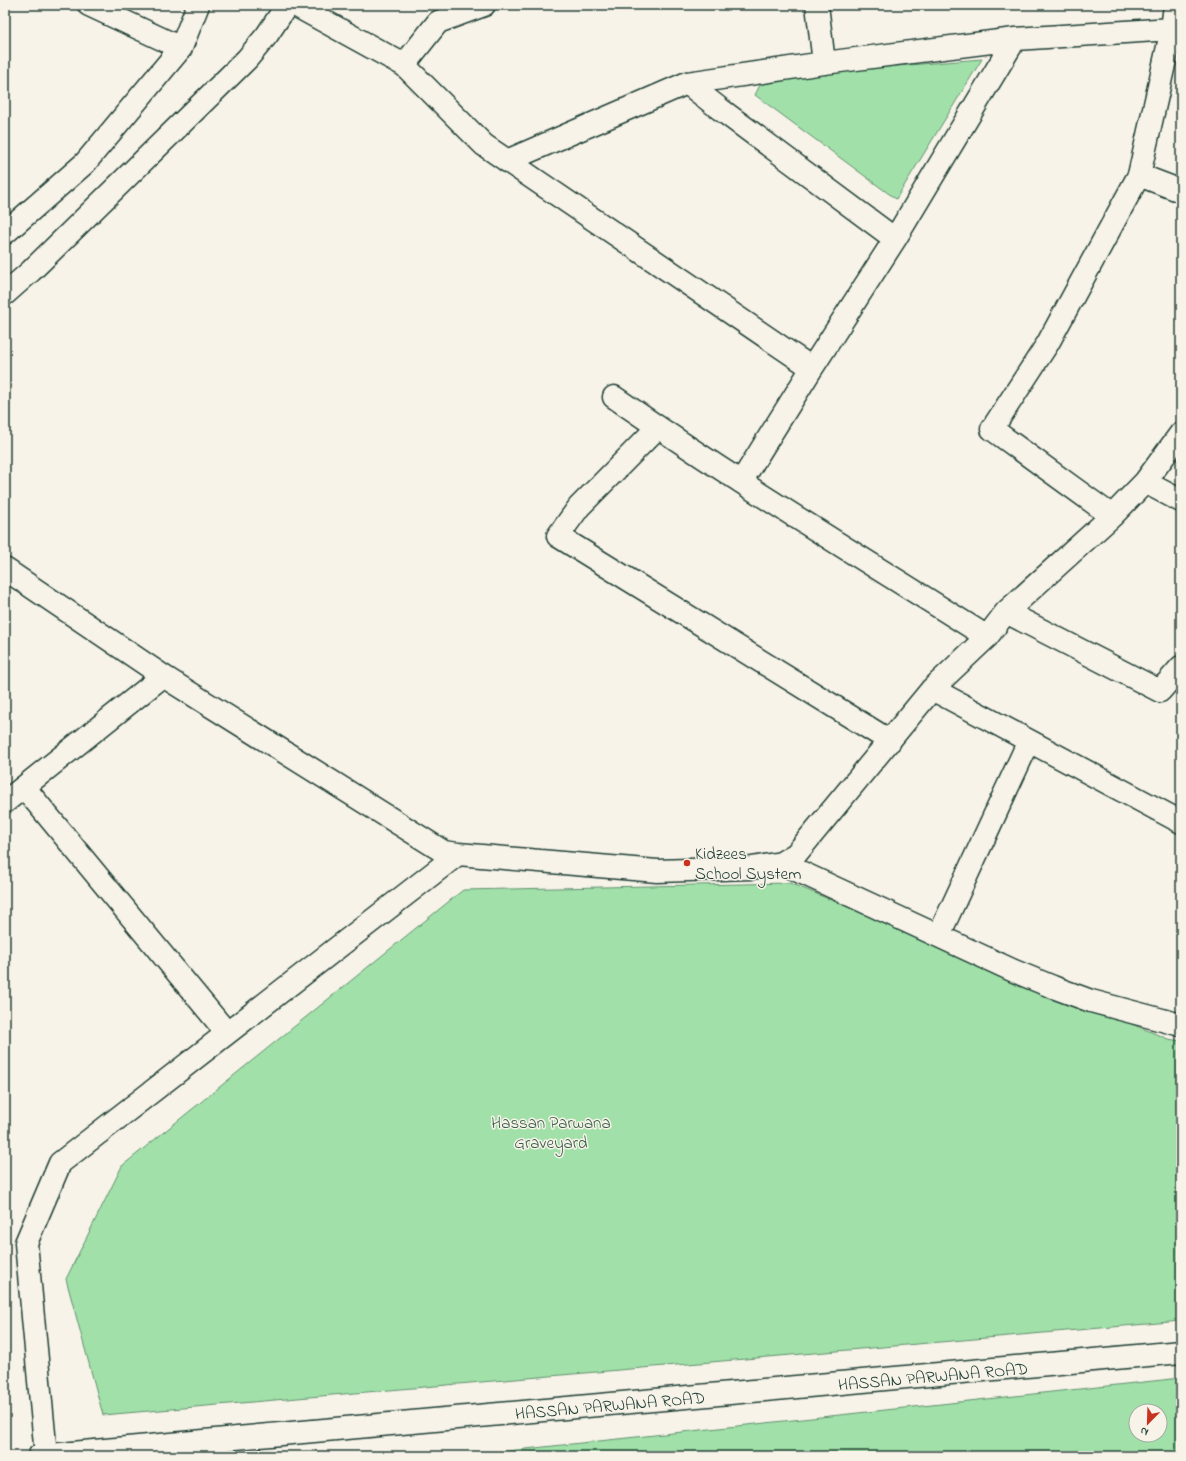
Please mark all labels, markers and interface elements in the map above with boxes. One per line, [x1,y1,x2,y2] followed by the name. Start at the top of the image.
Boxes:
[695,842,801,888] place label: Kidzees School System
[682,858,692,868] marker: Kidzees School System
[491,1111,611,1157] park label: Hassan Parwana Graveyard
[837,1357,1029,1398] street label: HASSAN PARWANA ROAD
[514,1386,706,1427] street label: HASSAN PARWANA ROAD
[1128,1403,1168,1443] north arrow
[1138,1422,1151,1440] text: N

